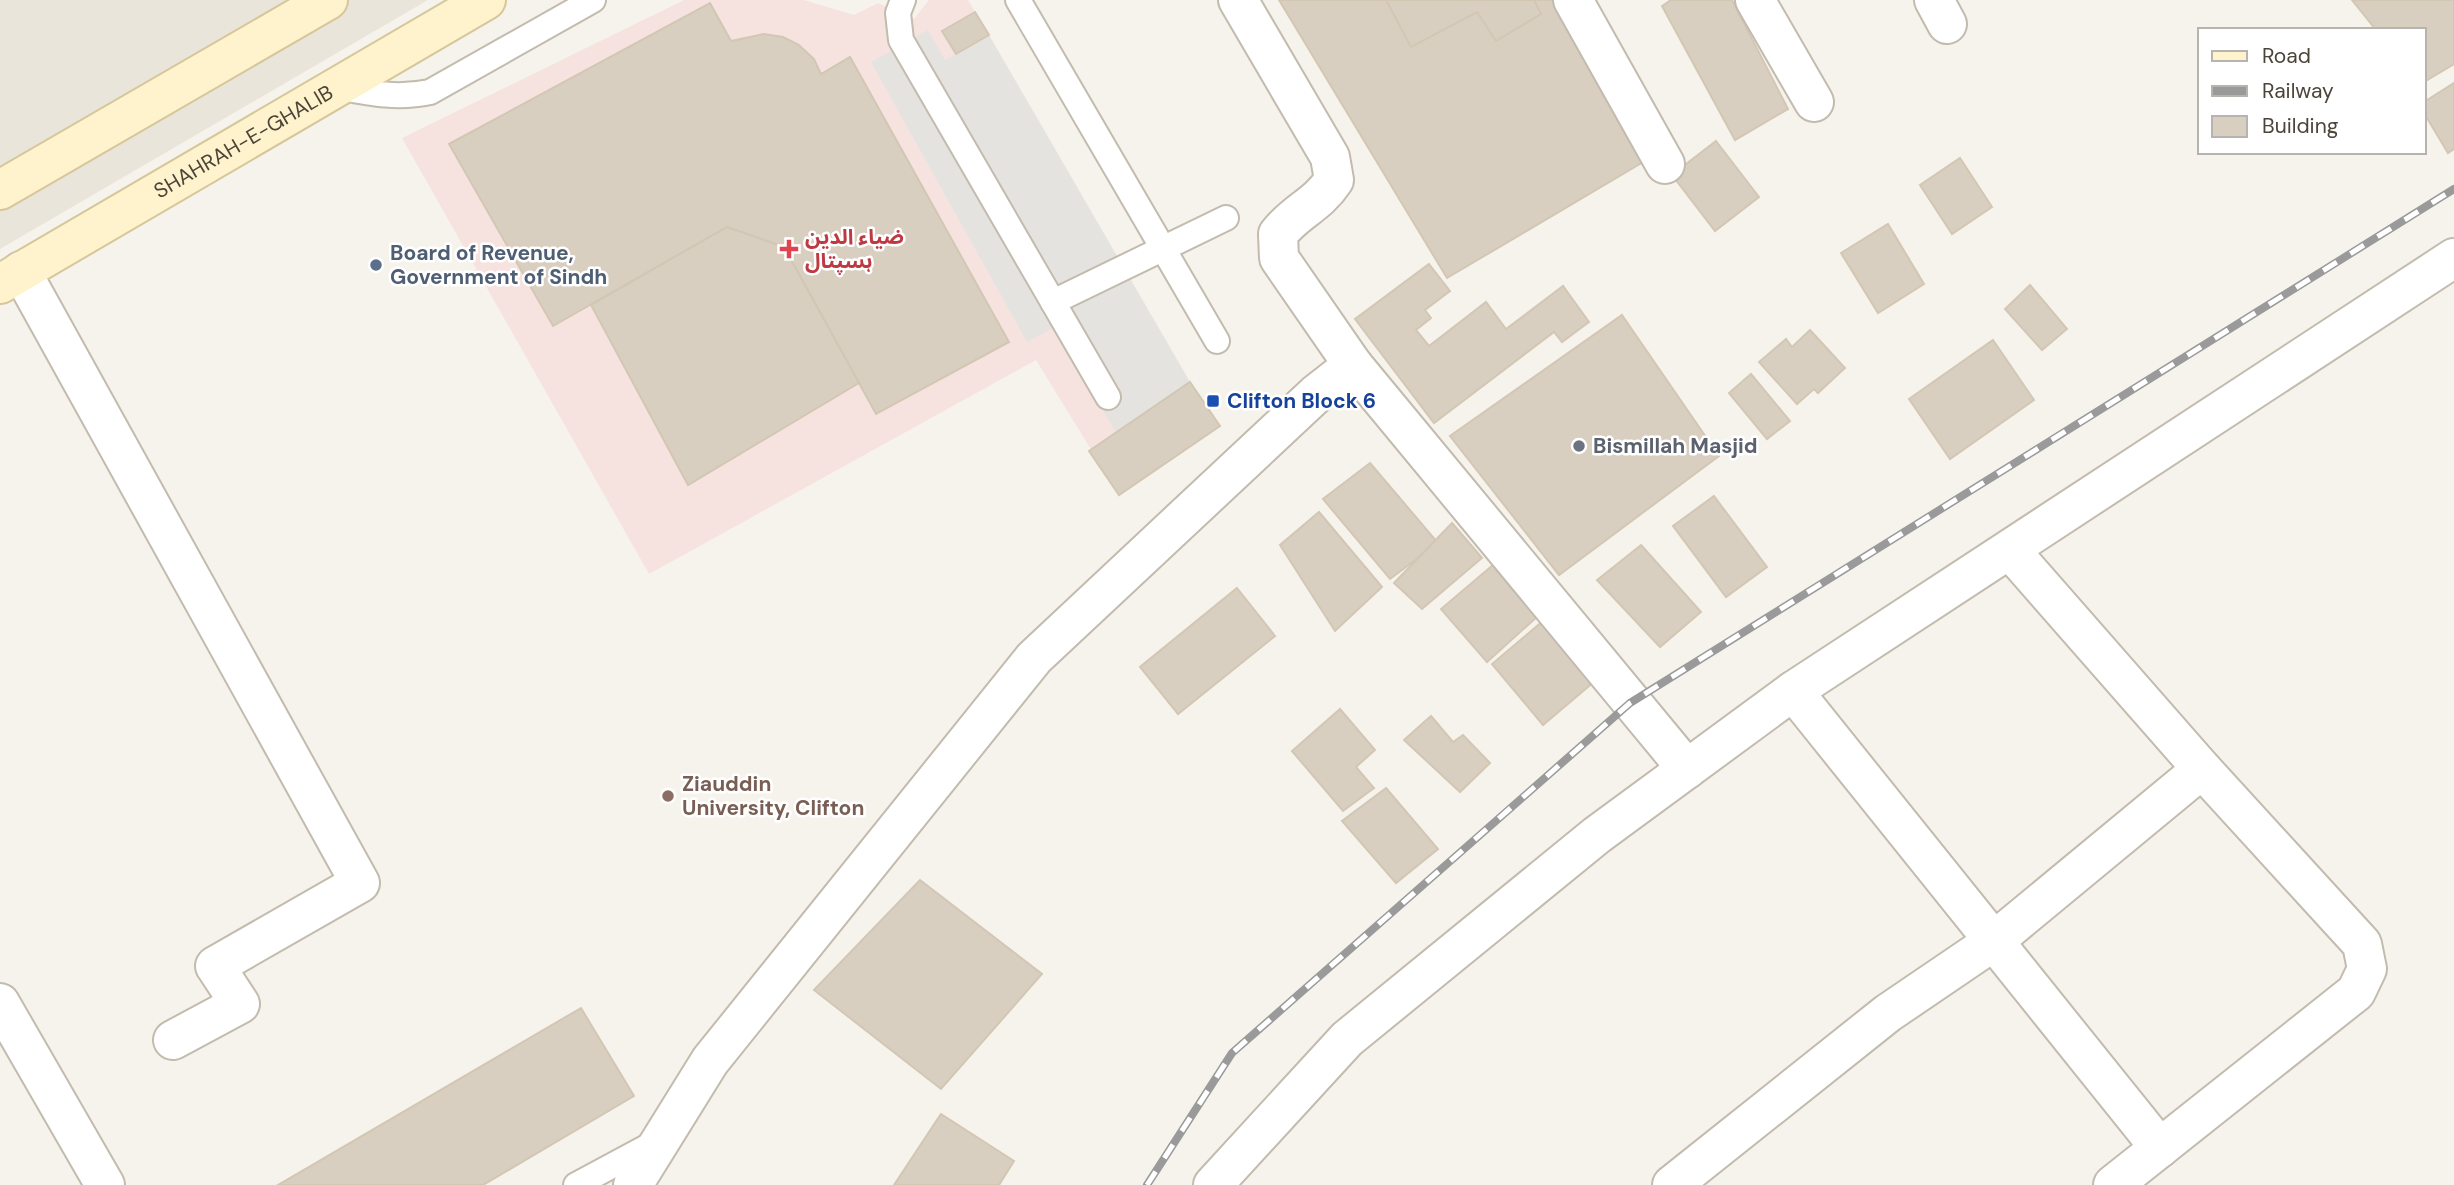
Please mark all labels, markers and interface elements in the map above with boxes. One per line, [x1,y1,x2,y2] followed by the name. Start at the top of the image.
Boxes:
[2198,28,2426,154] legend
[2262,42,2311,70] text: Road
[2262,77,2334,105] text: Railway
[149,78,338,205] street label: SHAHRAH-E-GHALIB
[2262,112,2339,140] text: Building
[805,223,904,275] place label: ضیاء الدین ہسپتال
[390,239,607,291] place label: Board of Revenue, Government of Sindh
[779,239,799,259] marker: ضیاء الدین ہسپتال
[368,257,384,273] marker: Board of Revenue, Government of Sindh
[1227,387,1376,415] place label: Clifton Block 6
[1205,393,1221,409] marker: Clifton Block 6
[1593,432,1758,460] place label: Bismillah Masjid
[1571,438,1587,454] marker: Bismillah Masjid
[682,770,864,822] place label: Ziauddin University, Clifton
[660,788,676,804] marker: Ziauddin University, Clifton

